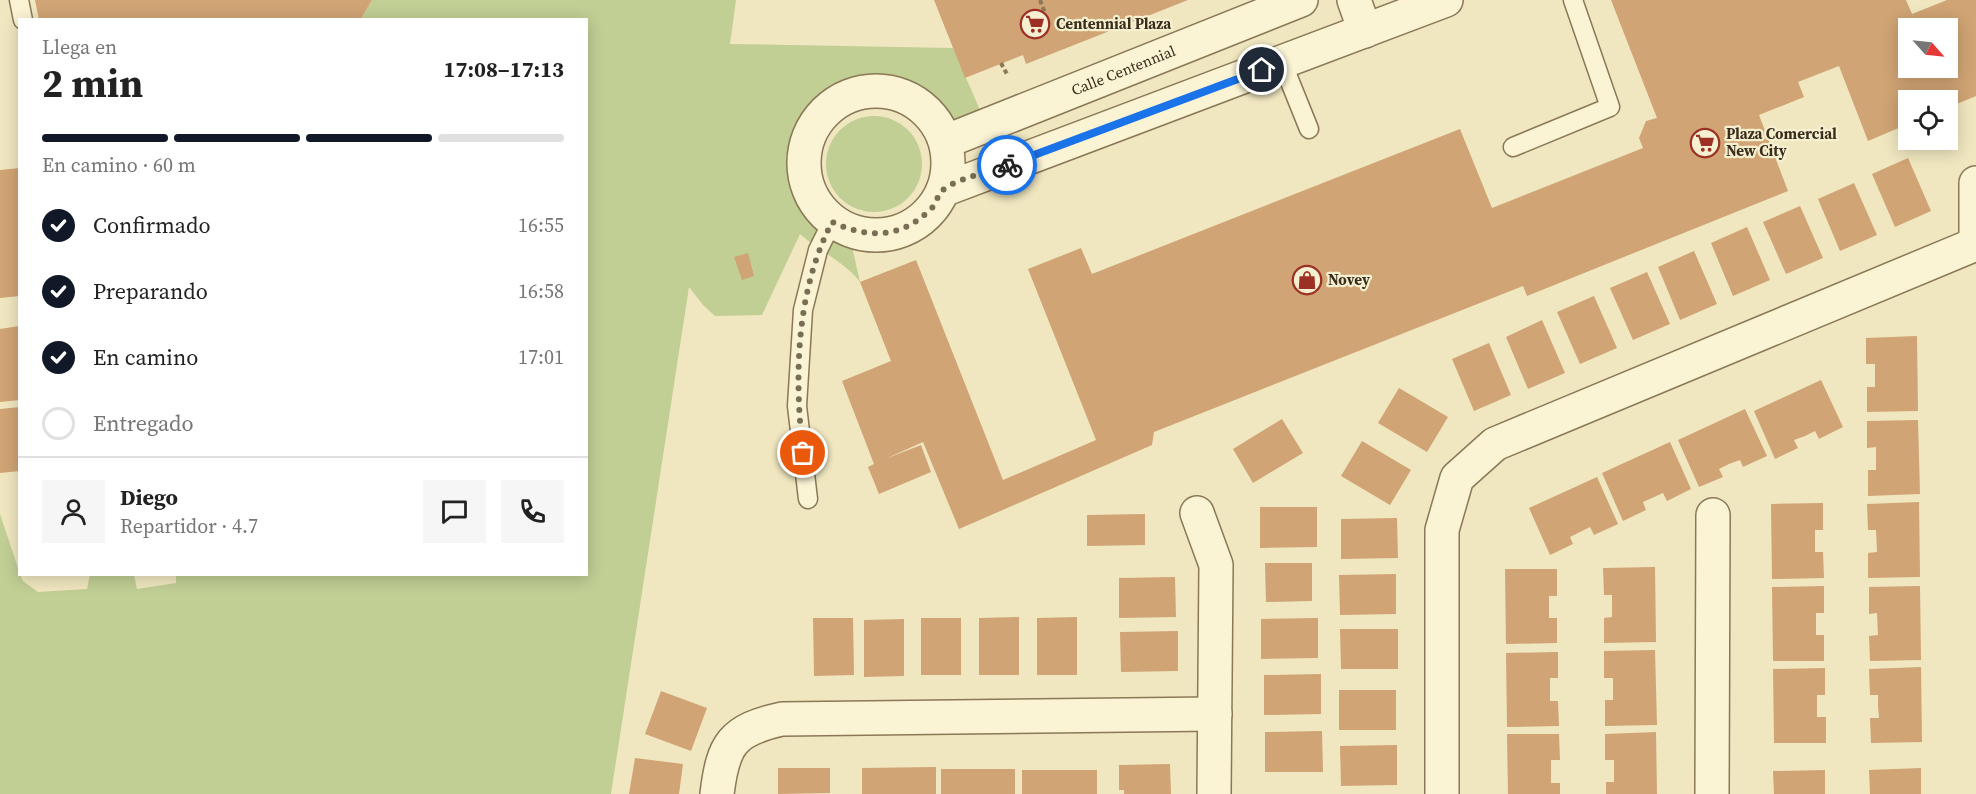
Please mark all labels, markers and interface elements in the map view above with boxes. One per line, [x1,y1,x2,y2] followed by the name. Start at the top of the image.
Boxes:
[1019,8,1051,40] supermarket icon: Centennial Plaza
[1056,13,1172,34] place label: Centennial Plaza
[1898,18,1958,78] north arrow
[1898,18,1958,150] map controls
[42,33,117,61] text: Llega en
[1068,40,1179,100] street label: Calle Centennial
[1236,44,1287,95] pin
[1245,53,1278,86] icon: home
[444,54,564,84] text: 17:08–17:13
[42,57,143,110] text: 2 min
[1898,90,1958,150] button: locate
[1726,123,1837,161] place label: Plaza Comercial New City
[1689,127,1721,159] supermarket icon: Plaza Comercial New City
[977,135,1037,195] courier
[991,149,1024,182] icon: bike
[42,151,196,179] text: En camino · 60 m
[42,209,75,242] icon: check
[93,210,211,240] text: Confirmado
[518,211,564,239] text: 16:55
[1291,264,1323,296] shop icon: Novey
[1328,269,1370,290] place label: Novey
[42,275,75,308] icon: check
[93,276,208,306] text: Preparando
[518,277,564,305] text: 16:58
[42,341,75,374] icon: check
[93,342,198,372] text: En camino
[518,343,564,371] text: 17:01
[93,408,194,438] text: Entregado
[777,427,828,478] pin
[786,436,819,469] icon: bag
[42,480,105,543] button: person
[423,480,486,543] button: chat
[501,480,564,543] button: phone
[120,482,178,512] text: Diego
[120,512,258,540] text: Repartidor · 4.7

